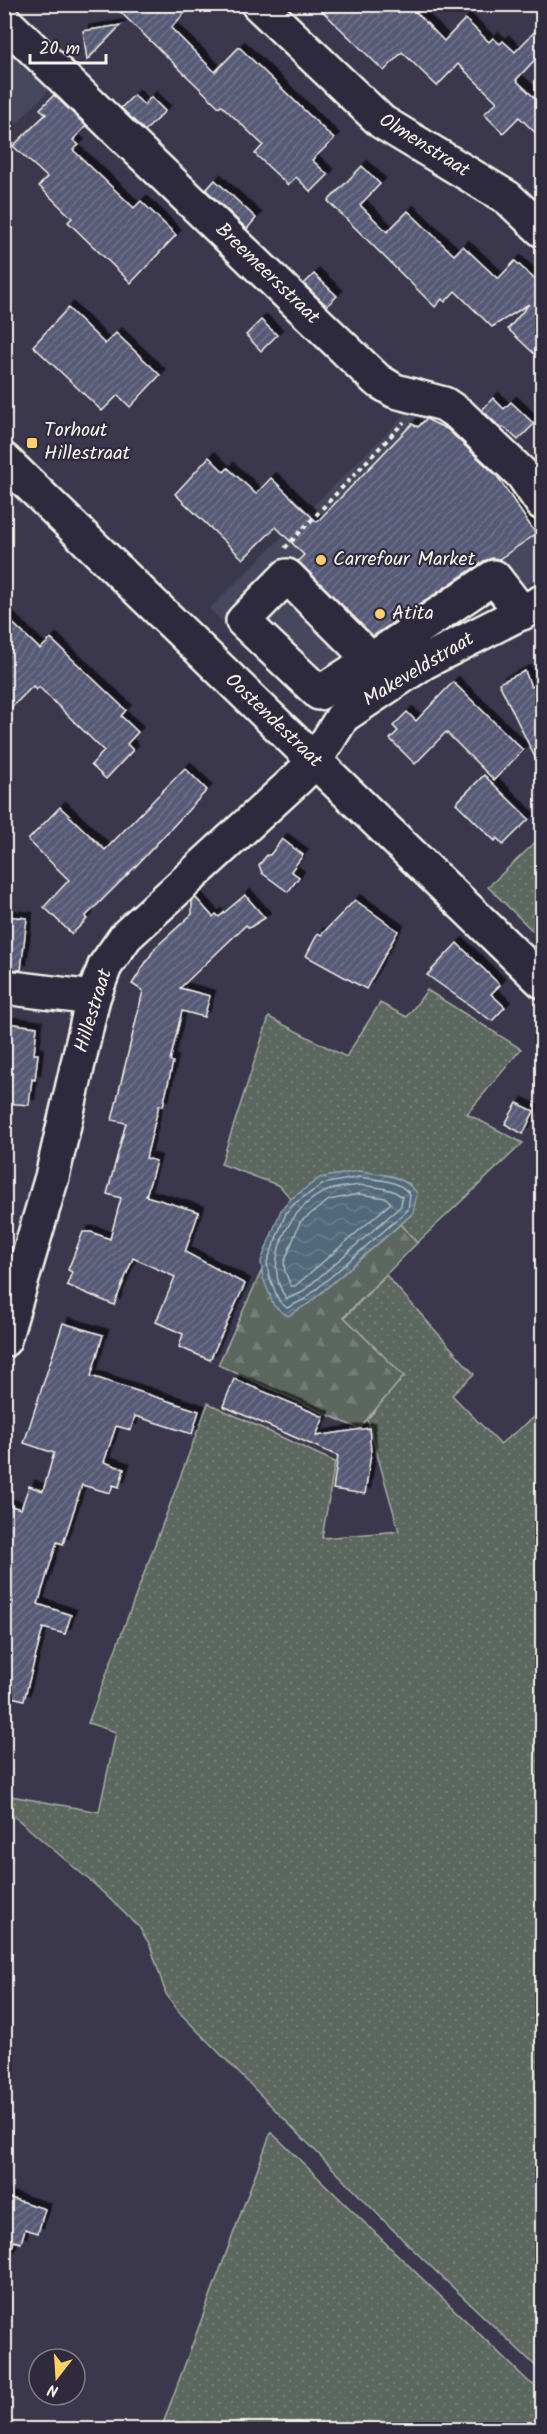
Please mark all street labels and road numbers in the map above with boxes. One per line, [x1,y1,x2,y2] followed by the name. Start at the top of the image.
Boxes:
[372,105,476,187] street label: Olmenstraat
[207,215,327,333] street label: Breemeersstraat
[357,624,481,716] street label: Makeveldstraat
[217,666,329,776] street label: Oostendestraat
[66,965,122,1057] street label: Hillestraat

